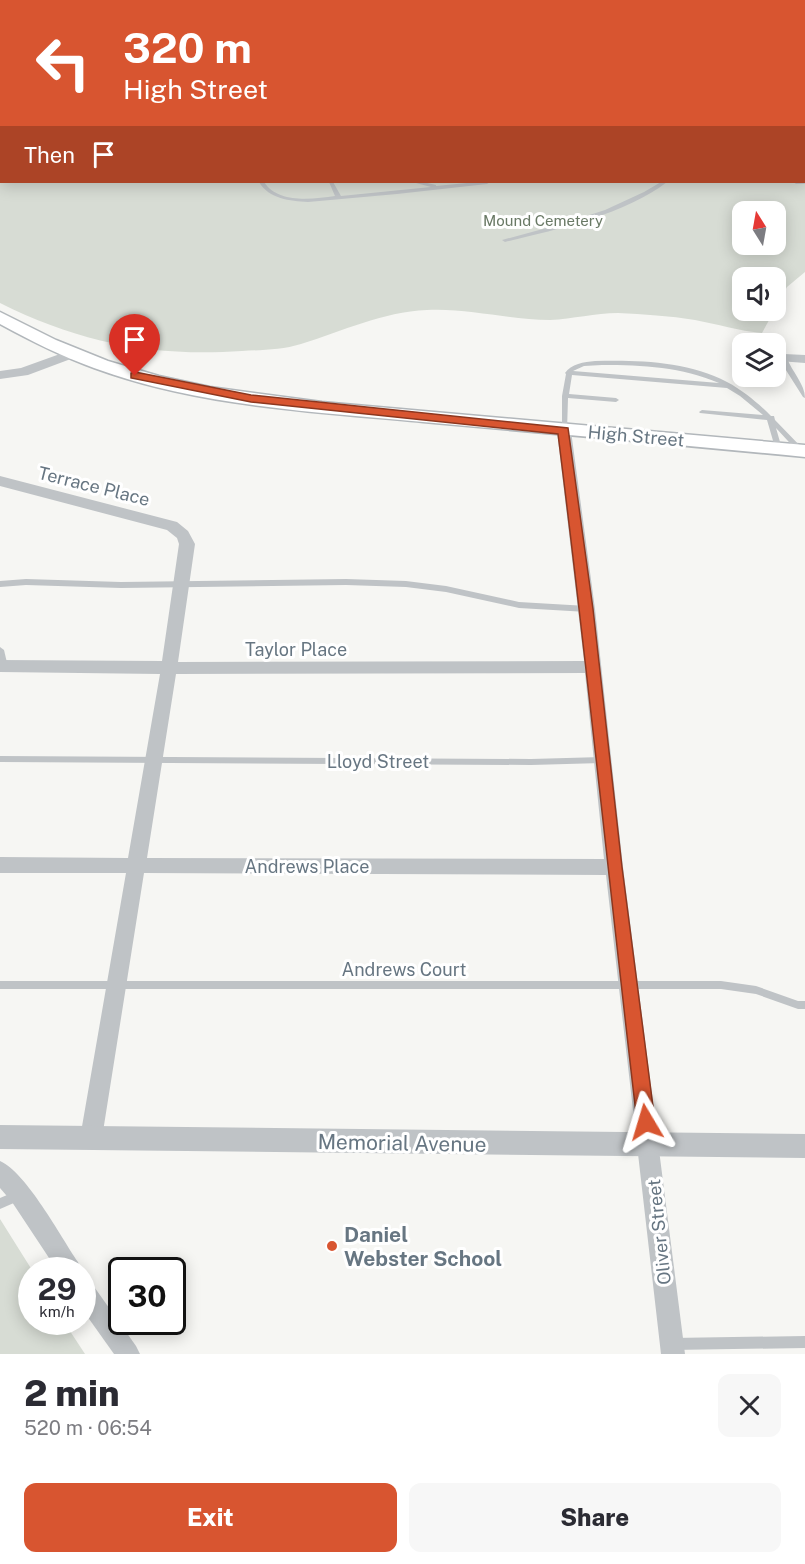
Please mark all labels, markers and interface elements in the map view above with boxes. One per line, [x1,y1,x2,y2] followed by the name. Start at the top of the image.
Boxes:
[123,23,252,72] text: 320 m
[24,24,102,102] icon: left
[123,73,268,105] text: High Street
[87,138,120,171] icon: arrive
[24,142,75,168] text: Then
[732,201,786,255] north arrow
[732,201,786,387] map controls
[483,212,603,229] park label: Mound Cemetery
[732,267,786,321] button: sound
[109,314,160,376] pin
[118,323,151,356] icon: arrive
[732,333,786,387] button: layers
[587,421,685,451] street label: High Street
[36,462,152,510] street label: Terrace Place
[245,639,347,660] street label: Taylor Place
[327,751,429,772] street label: Lloyd Street
[245,856,369,877] street label: Andrews Place
[341,959,467,980] street label: Andrews Court
[614,1090,678,1154] position arrow
[317,1129,487,1157] street label: Memorial Avenue
[643,1178,675,1286] street label: Oliver Street
[344,1222,502,1271] place label: Daniel Webster School
[325,1239,339,1253] marker: Daniel Webster School
[108,1257,186,1335] speed limit sign: 30
[38,1271,76,1307] text: 29
[39,1303,75,1320] text: km/h
[24,1372,120,1414] text: 2 min
[718,1374,781,1437] button: close
[24,1416,152,1440] text: 520 m · 06:54
[24,1483,397,1552] button: Exit
[409,1483,781,1552] button: Share

